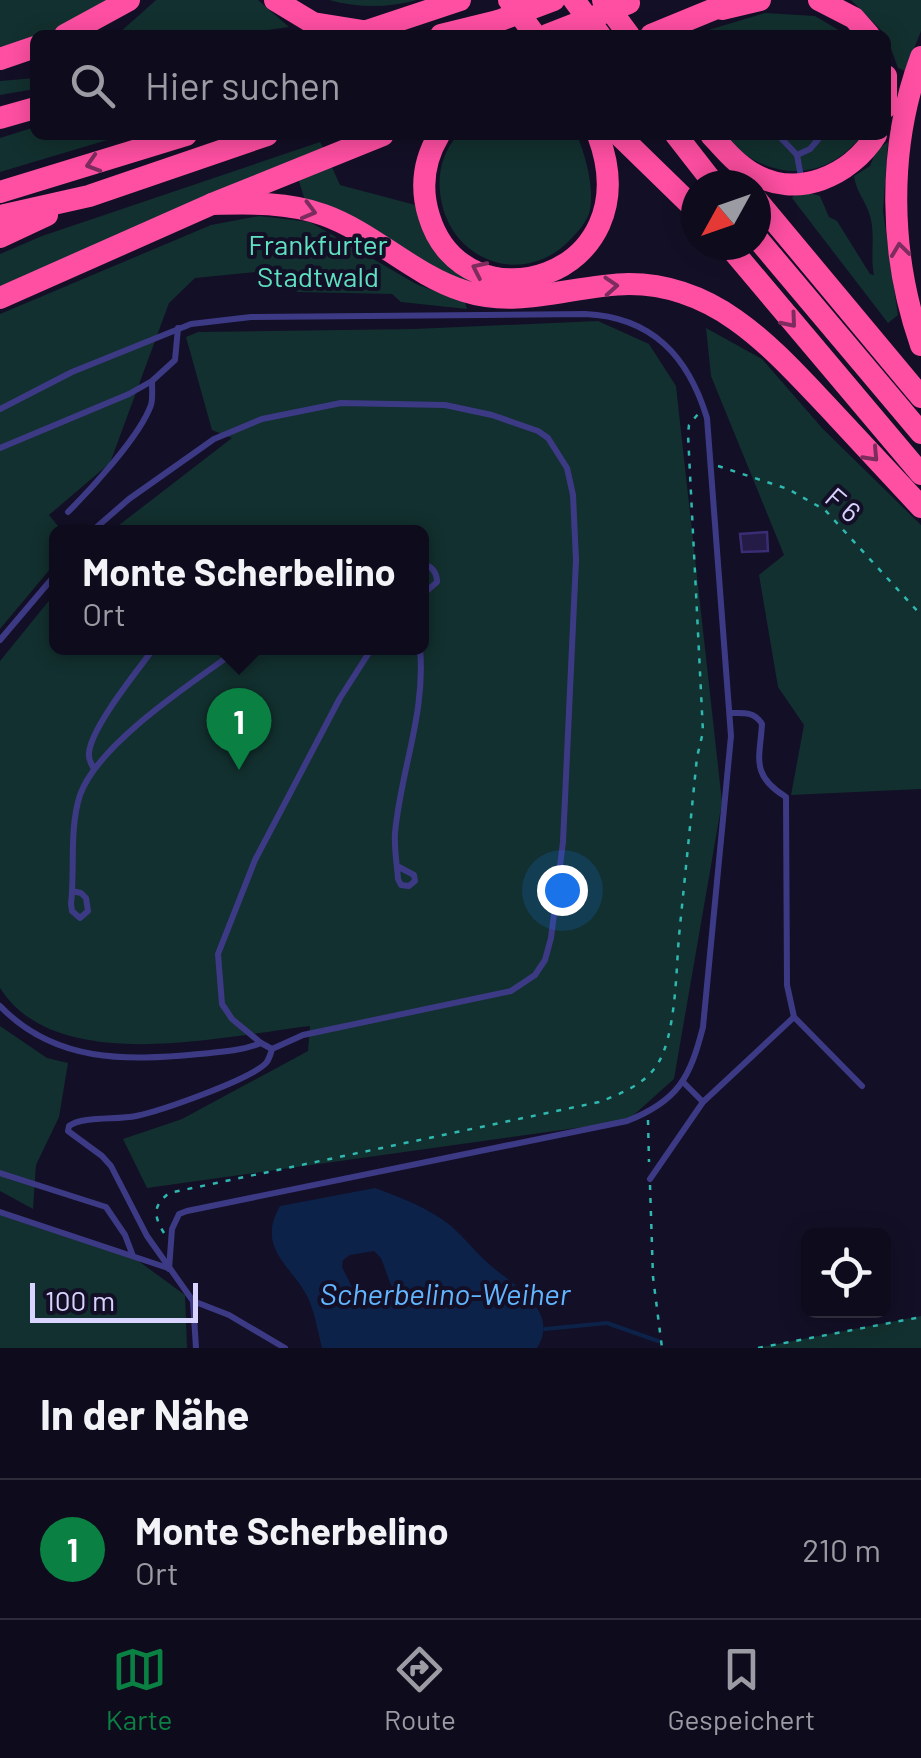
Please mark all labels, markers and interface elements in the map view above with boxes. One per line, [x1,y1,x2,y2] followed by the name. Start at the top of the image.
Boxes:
[30,30,891,140] search box
[65,58,120,113] icon: search
[145,62,341,108] text: Hier suchen
[85,153,102,173] one-way arrow
[681,170,771,260] north arrow
[299,199,317,220] one-way arrow
[248,227,388,293] park label: Frankfurter Stadtwald
[890,242,911,258] one-way arrow
[471,261,489,281] one-way arrow
[604,275,620,297] one-way arrow
[778,309,796,327] one-way arrow
[860,443,878,462] one-way arrow
[819,480,868,529] street label: F 6
[49,525,429,655] popup
[82,548,396,594] text: Monte Scherbelino
[82,594,126,632] text: Ort
[206,688,272,770] pin: 1
[537,865,588,916] your location
[801,1228,891,1318] map controls
[801,1228,891,1318] button: locate
[320,1275,572,1311] water label: Scherbelino-Weiher
[30,1278,198,1322] scale bar
[45,1283,115,1317] text: 100 m
[40,1388,249,1438] text: In der Nähe
[135,1507,449,1553] text: Monte Scherbelino
[67,1530,78,1568] text: 1
[802,1530,881,1568] text: 210 m
[135,1553,179,1591] text: Ort
[106,1642,172,1736] tab: Karte
[384,1642,456,1736] tab: Route
[667,1642,815,1736] tab: Gespeichert

